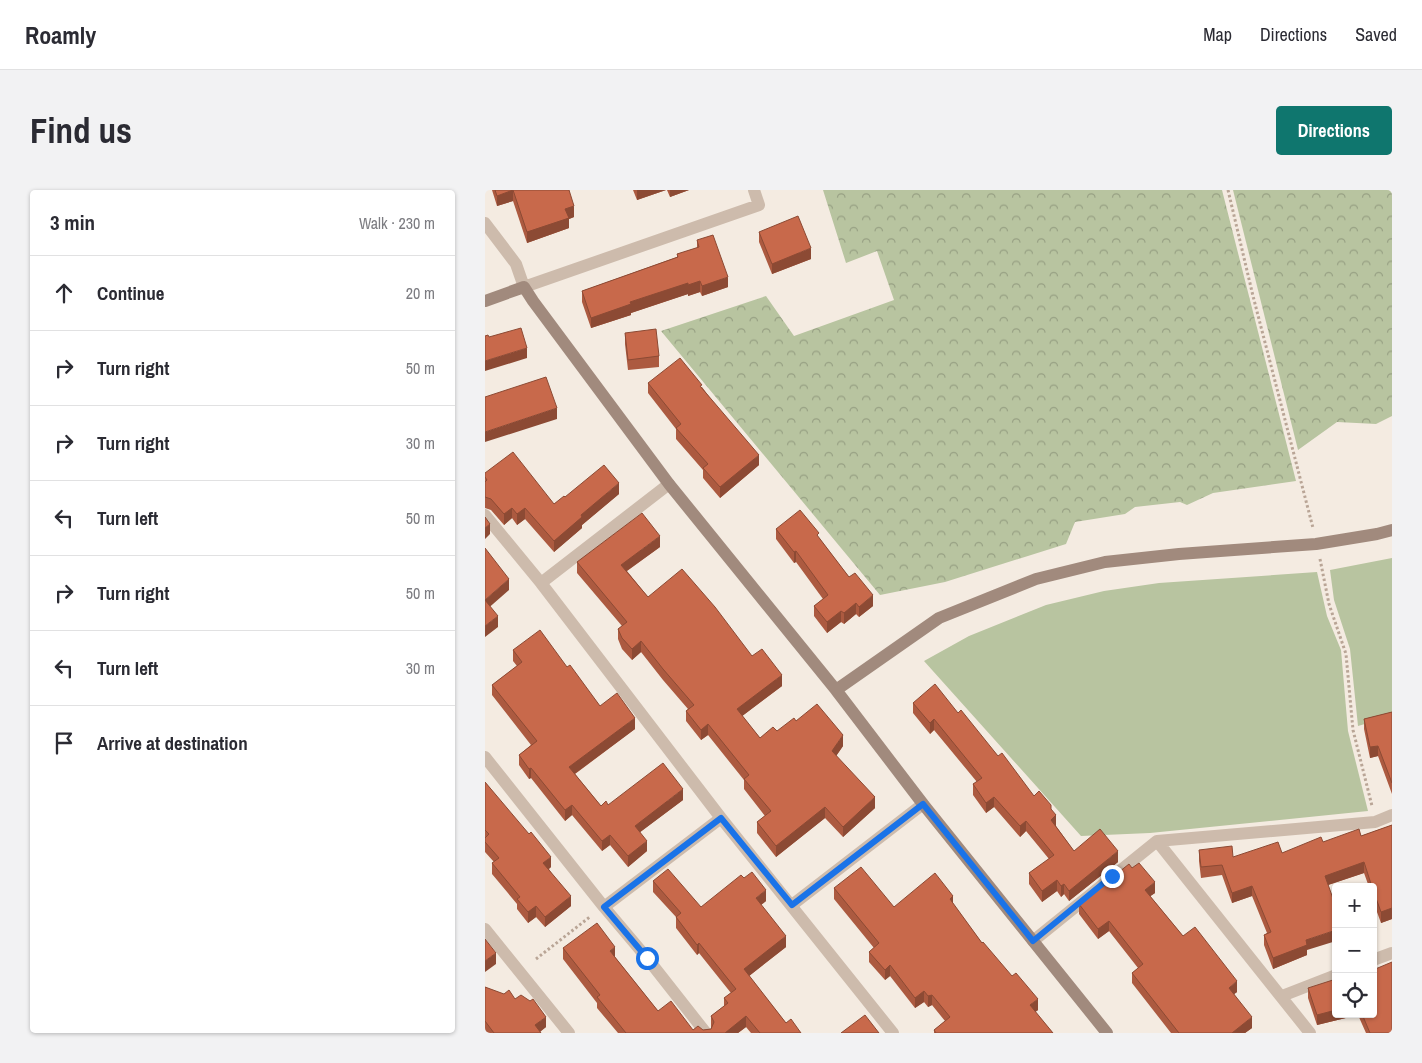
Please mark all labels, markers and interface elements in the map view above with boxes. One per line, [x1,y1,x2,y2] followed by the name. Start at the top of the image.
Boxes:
[25,19,96,51] text: Roamly
[1203,22,1232,47] text: Map
[1260,22,1327,47] text: Directions
[1355,22,1397,47] text: Saved
[1276,106,1392,155] button: Directions
[30,107,132,154] text: Find us
[50,208,95,237] text: 3 min
[359,212,435,234] text: Walk · 230 m
[50,279,78,307] icon: ahead
[97,280,165,306] text: Continue
[406,282,435,304] text: 20 m
[50,354,78,382] icon: right
[97,355,169,381] text: Turn right
[406,357,435,379] text: 50 m
[50,429,78,457] icon: right
[97,430,169,456] text: Turn right
[406,432,435,454] text: 30 m
[50,504,78,532] icon: left
[97,505,158,531] text: Turn left
[406,507,435,529] text: 50 m
[50,579,78,607] icon: right
[97,580,169,606] text: Turn right
[406,582,435,604] text: 50 m
[50,654,78,682] icon: left
[97,655,158,681] text: Turn left
[406,657,435,679] text: 30 m
[50,729,78,757] icon: arrive
[97,730,248,756] text: Arrive at destination
[1101,865,1124,888] route end
[1332,883,1377,1018] map controls
[1332,883,1377,928] button: +
[1332,928,1377,973] button: −
[636,947,659,970] route start
[1332,973,1377,1018] button: locate

